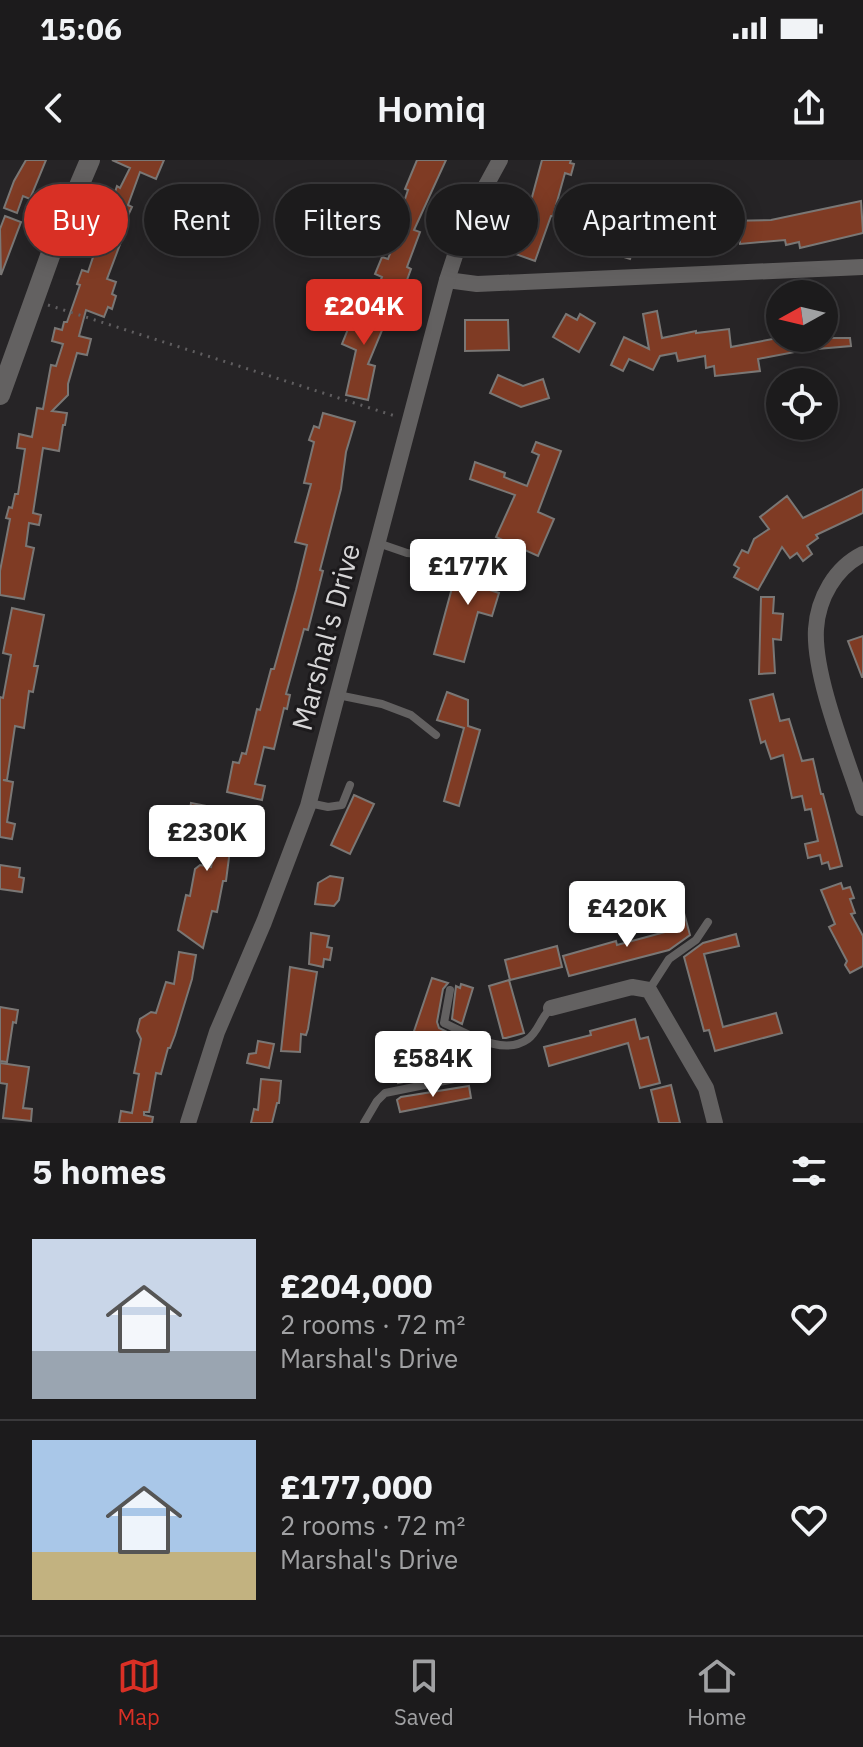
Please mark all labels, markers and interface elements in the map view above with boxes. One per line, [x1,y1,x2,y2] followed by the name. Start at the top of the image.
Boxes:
[40,9,122,48] text: 15:06
[377,85,486,132] text: Homiq
[32,86,76,130] icon: back
[787,86,831,130] icon: share
[24,184,128,256] chip: Buy
[144,184,259,256] chip: Rent
[275,184,410,256] chip: Filters
[426,184,538,256] chip: New
[554,184,745,256] chip: Apartment
[308,279,420,347] pin: £204K
[766,280,838,352] north arrow
[766,280,838,440] map controls
[324,288,404,322] text: £204K
[766,368,838,440] button: locate
[283,539,368,734] street label: Marshal's Drive
[412,539,524,607] pin: £177K
[428,548,508,582] text: £177K
[151,805,263,873] pin: £230K
[167,814,247,848] text: £230K
[571,881,683,949] pin: £420K
[587,890,667,924] text: £420K
[377,1031,489,1099] pin: £584K
[393,1040,473,1074] text: £584K
[32,1149,167,1193] text: 5 homes
[787,1149,831,1193] icon: filters
[280,1263,433,1307] text: £204,000
[96,1271,192,1367] icon: home
[787,1297,831,1341] icon: heart
[280,1307,465,1341] text: 2 rooms · 72 m²
[280,1341,458,1375] text: Marshal's Drive
[280,1464,433,1508] text: £177,000
[96,1472,192,1568] icon: home
[787,1498,831,1542] icon: heart
[280,1508,465,1542] text: 2 rooms · 72 m²
[280,1542,458,1576] text: Marshal's Drive
[117,1654,161,1731] tab: Map
[394,1654,454,1731] tab: Saved
[687,1654,746,1731] tab: Home

